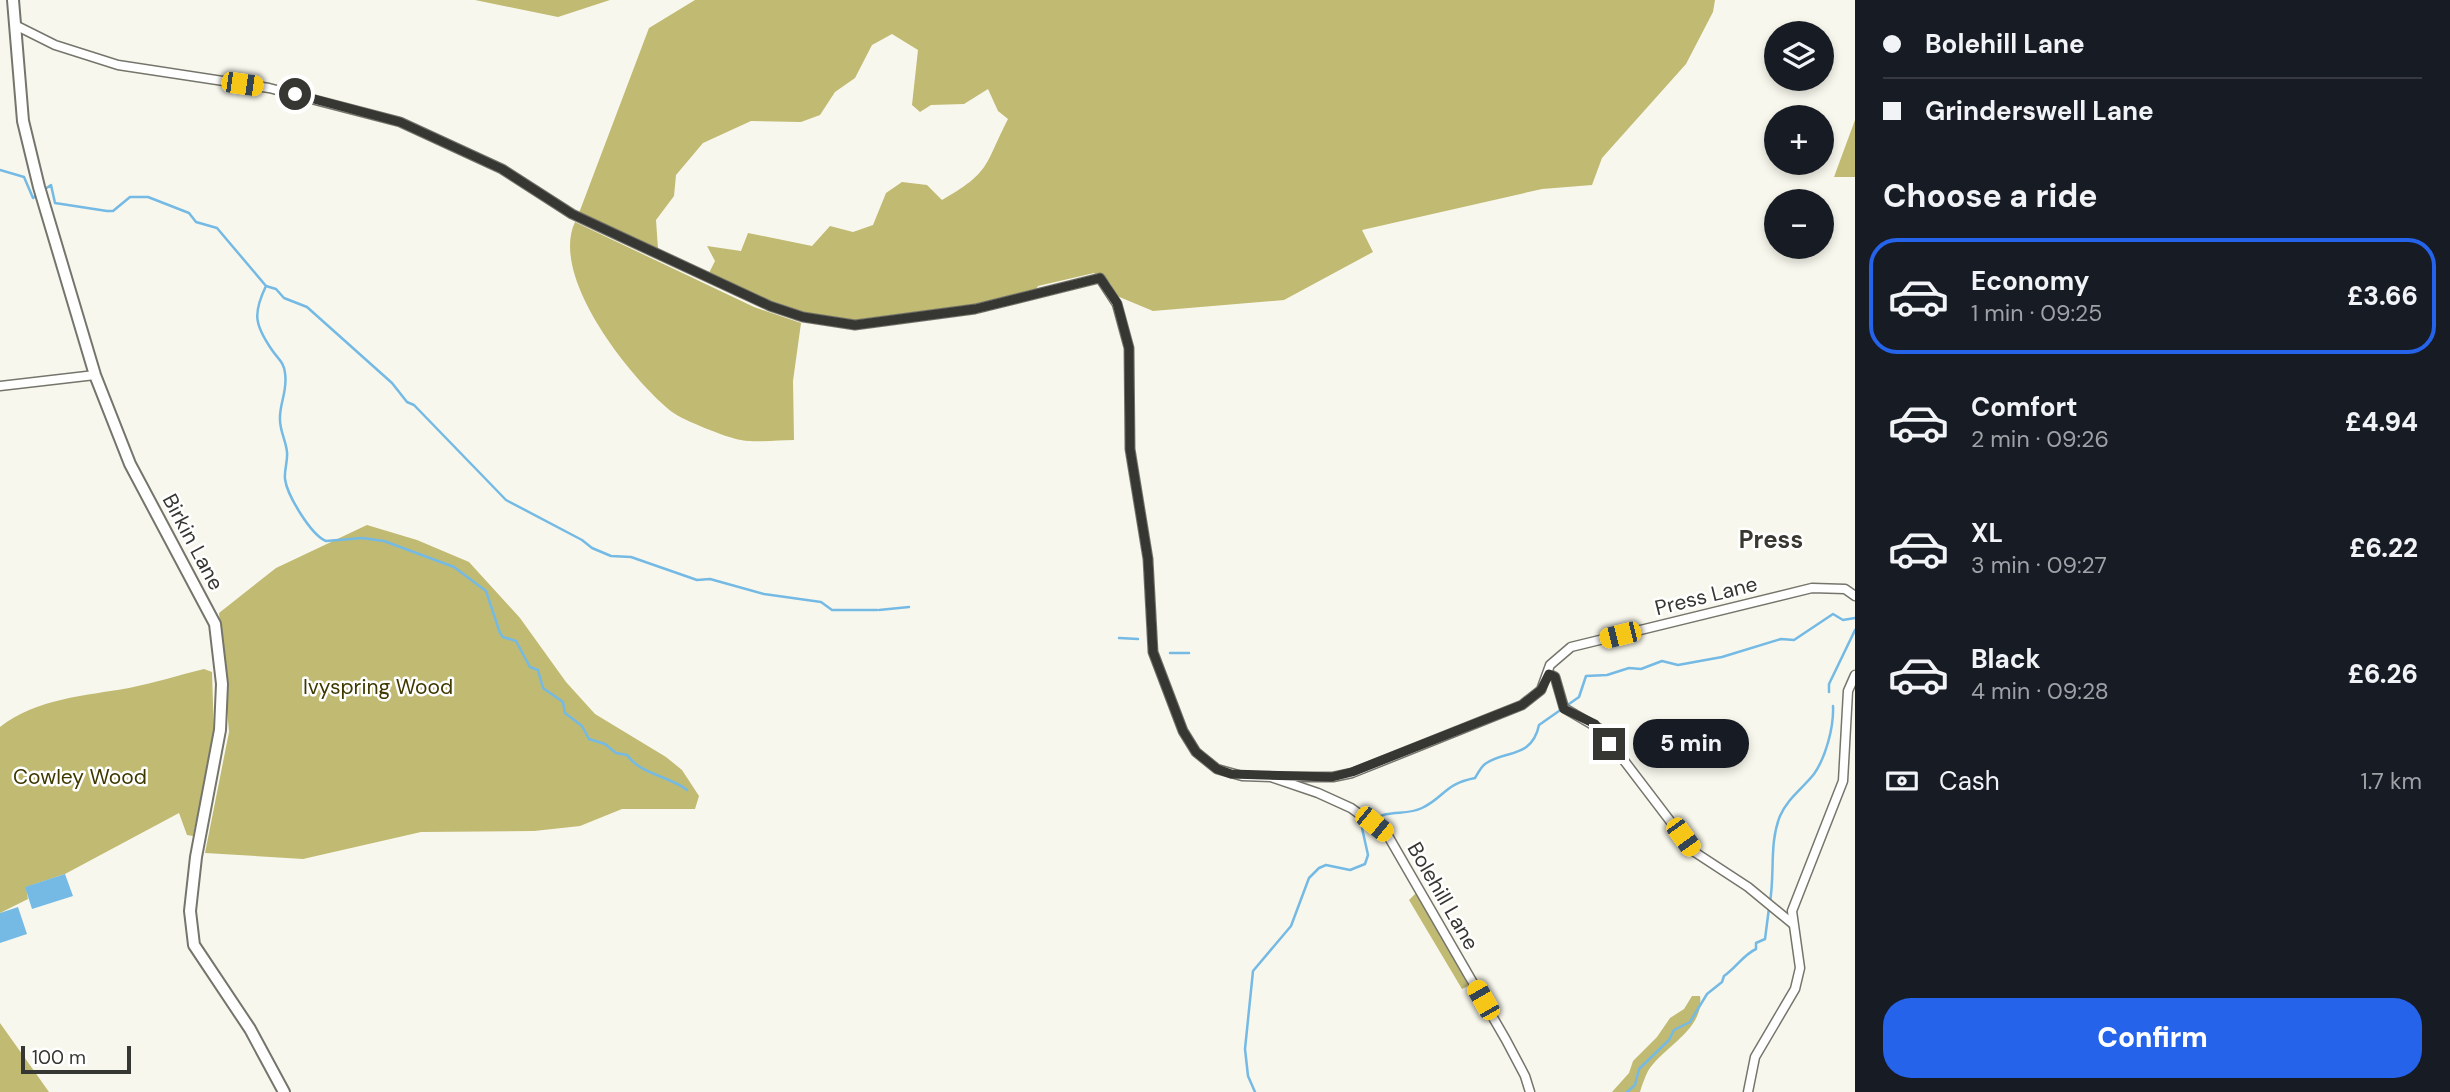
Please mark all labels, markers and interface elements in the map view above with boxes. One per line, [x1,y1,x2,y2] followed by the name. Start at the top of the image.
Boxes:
[1764,21,1834,259] map controls
[1764,21,1834,91] button: layers
[1925,27,2085,61] text: Bolehill Lane
[220,71,265,97] car
[279,78,311,110] route start
[1925,94,2154,128] text: Grinderswell Lane
[1764,105,1834,175] button: +
[1883,175,2098,217] text: Choose a ride
[1764,189,1834,259] button: −
[1971,264,2089,298] text: Economy
[1887,265,1950,328] icon: car
[2347,279,2418,313] text: £3.66
[1971,298,2102,328] text: 1 min · 09:25
[1971,390,2077,424] text: Comfort
[1887,391,1950,454] icon: car
[2345,405,2418,439] text: £4.94
[1971,424,2109,454] text: 2 min · 09:26
[156,489,230,595] street label: Birkin Lane
[1971,516,2003,550] text: XL
[1887,517,1950,580] icon: car
[1739,524,1803,555] district label: Press
[2349,531,2418,565] text: £6.22
[1971,550,2107,580] text: 3 min · 09:27
[1652,570,1760,622] street label: Press Lane
[1598,620,1643,650] car
[1971,642,2041,676] text: Black
[1887,643,1950,706] icon: car
[2348,657,2418,691] text: £6.26
[303,673,453,701] park label: Ivyspring Wood
[1971,676,2109,706] text: 4 min · 09:28
[1634,720,1749,768] callout: 5 min
[1593,728,1625,760] route end
[1660,728,1722,758] text: 5 min
[1883,762,1921,800] icon: cash
[13,763,147,791] park label: Cowley Wood
[1939,764,2000,798] text: Cash
[2360,766,2422,796] text: 1.7 km
[1352,803,1397,845] car
[1663,814,1704,860] car
[1401,837,1485,955] street label: Bolehill Lane
[1464,977,1503,1023] car
[1883,998,2422,1078] button: Confirm
[21,1043,131,1075] scale bar
[32,1045,86,1070] text: 100 m

